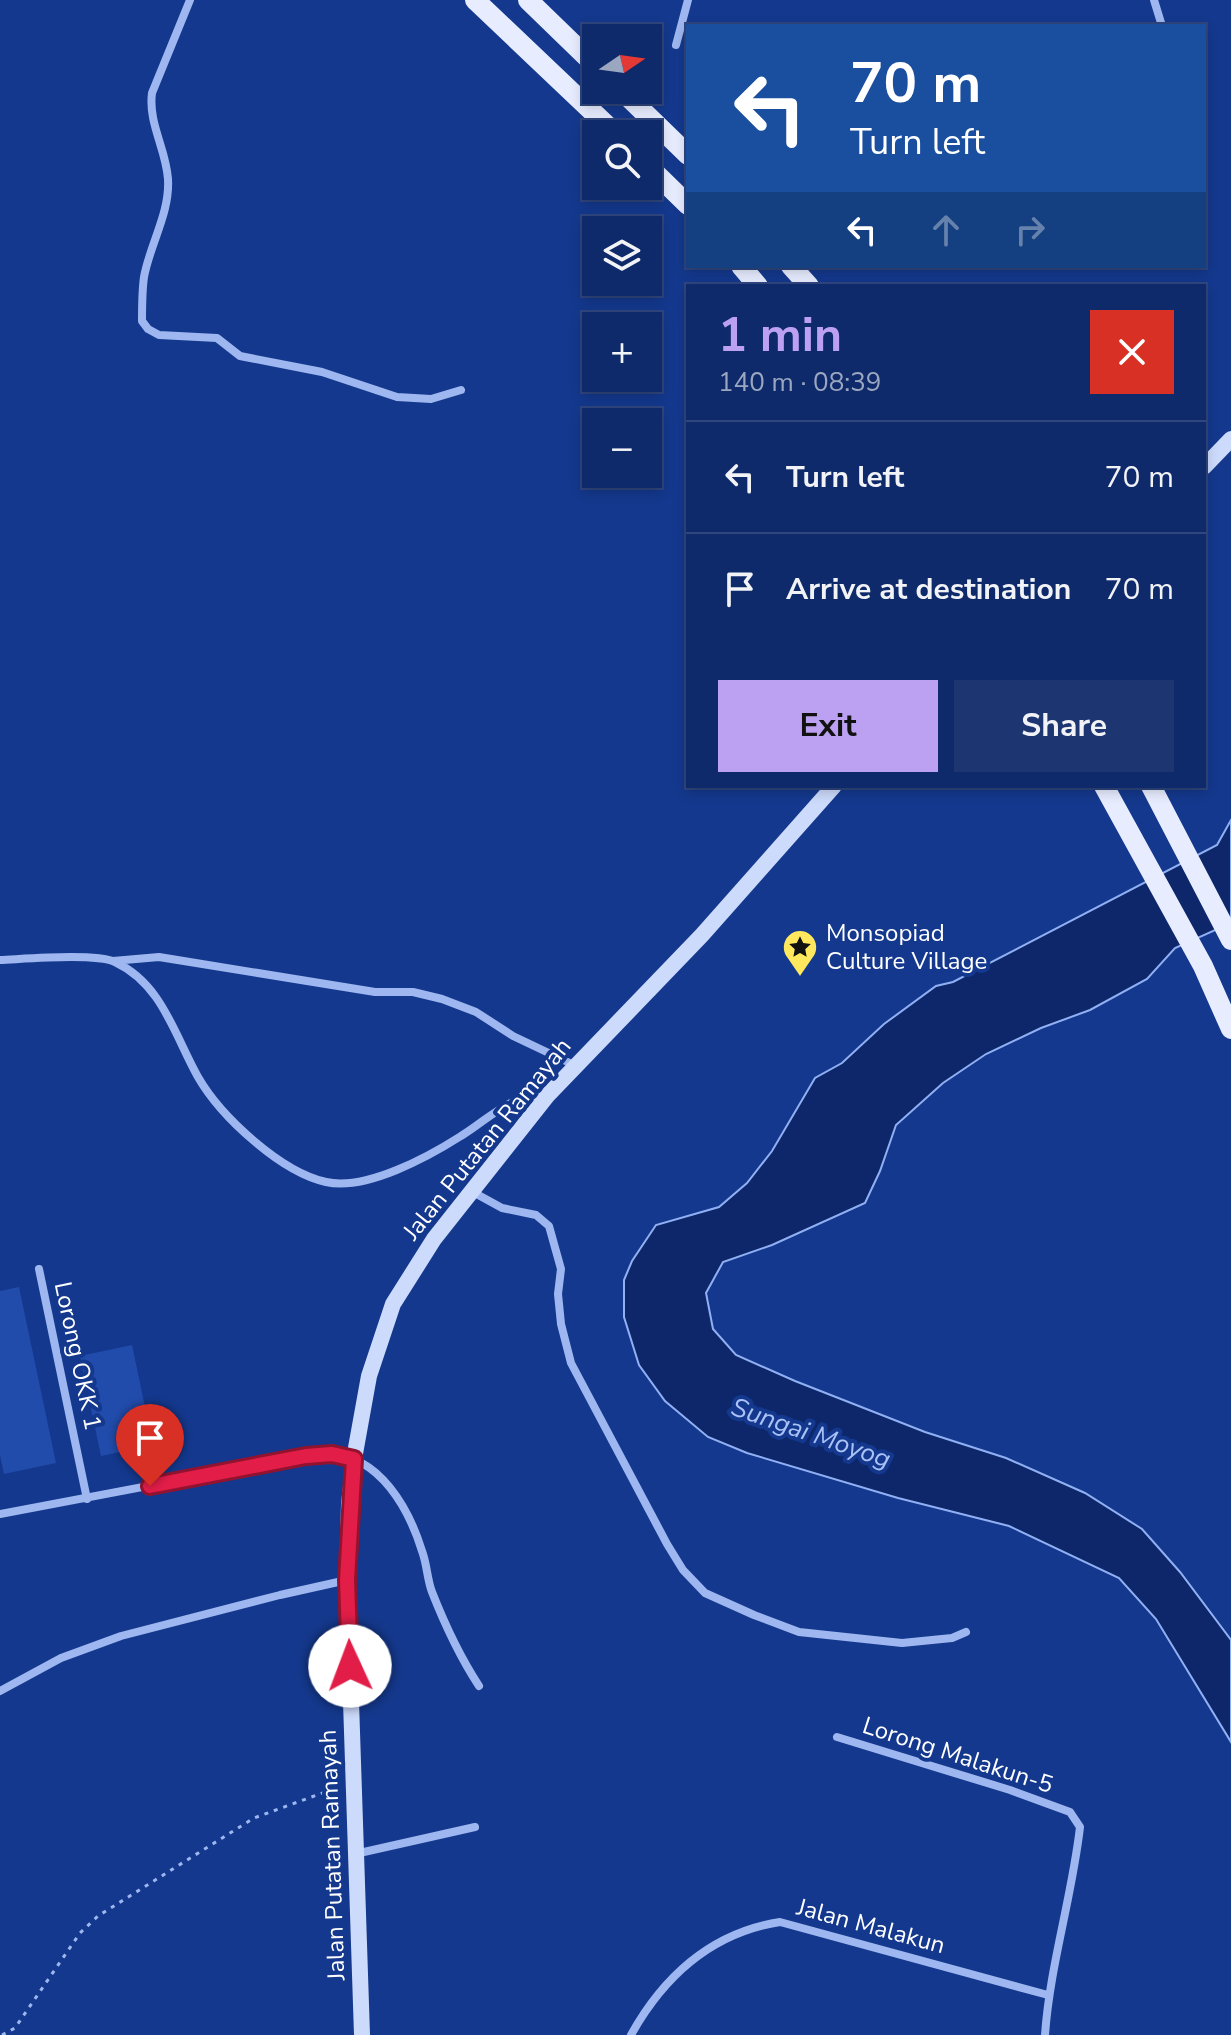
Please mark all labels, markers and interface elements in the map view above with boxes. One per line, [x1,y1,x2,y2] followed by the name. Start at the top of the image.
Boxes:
[582,24,662,104] north arrow
[582,24,662,488] map controls
[850,45,981,122] text: 70 m
[718,56,822,160] icon: left
[850,118,985,167] text: Turn left
[582,120,662,200] button: search
[840,208,884,252] icon: left
[924,208,968,252] icon: ahead
[1008,208,1052,252] icon: right
[582,216,662,296] button: layers
[718,302,842,368] text: 1 min
[1090,310,1174,394] button: close
[582,312,662,392] button: +
[718,365,881,400] text: 140 m · 08:39
[582,408,662,488] button: −
[718,455,762,499] icon: left
[786,457,904,498] text: Turn left
[1105,457,1174,498] text: 70 m
[718,567,762,611] icon: arrive
[786,569,1071,610] text: Arrive at destination
[1105,569,1174,610] text: 70 m
[718,680,938,772] button: Exit
[954,680,1174,772] button: Share
[826,917,987,977] place label: Monsopiad Culture Village
[781,928,819,978] place icon: Monsopiad Culture Village
[395,1031,578,1247] street label: Jalan Putatan Ramayah
[47,1279,109,1433] street label: Lorong OKK 1
[727,1389,895,1477] water label: Sungai Moyog
[116,1404,184,1486] pin
[128,1416,172,1460] icon: arrive
[308,1624,392,1708] position arrow
[859,1709,1057,1801] street label: Lorong Malakun-5
[312,1729,352,1982] street label: Jalan Putatan Ramayah
[792,1891,949,1961] street label: Jalan Malakun

